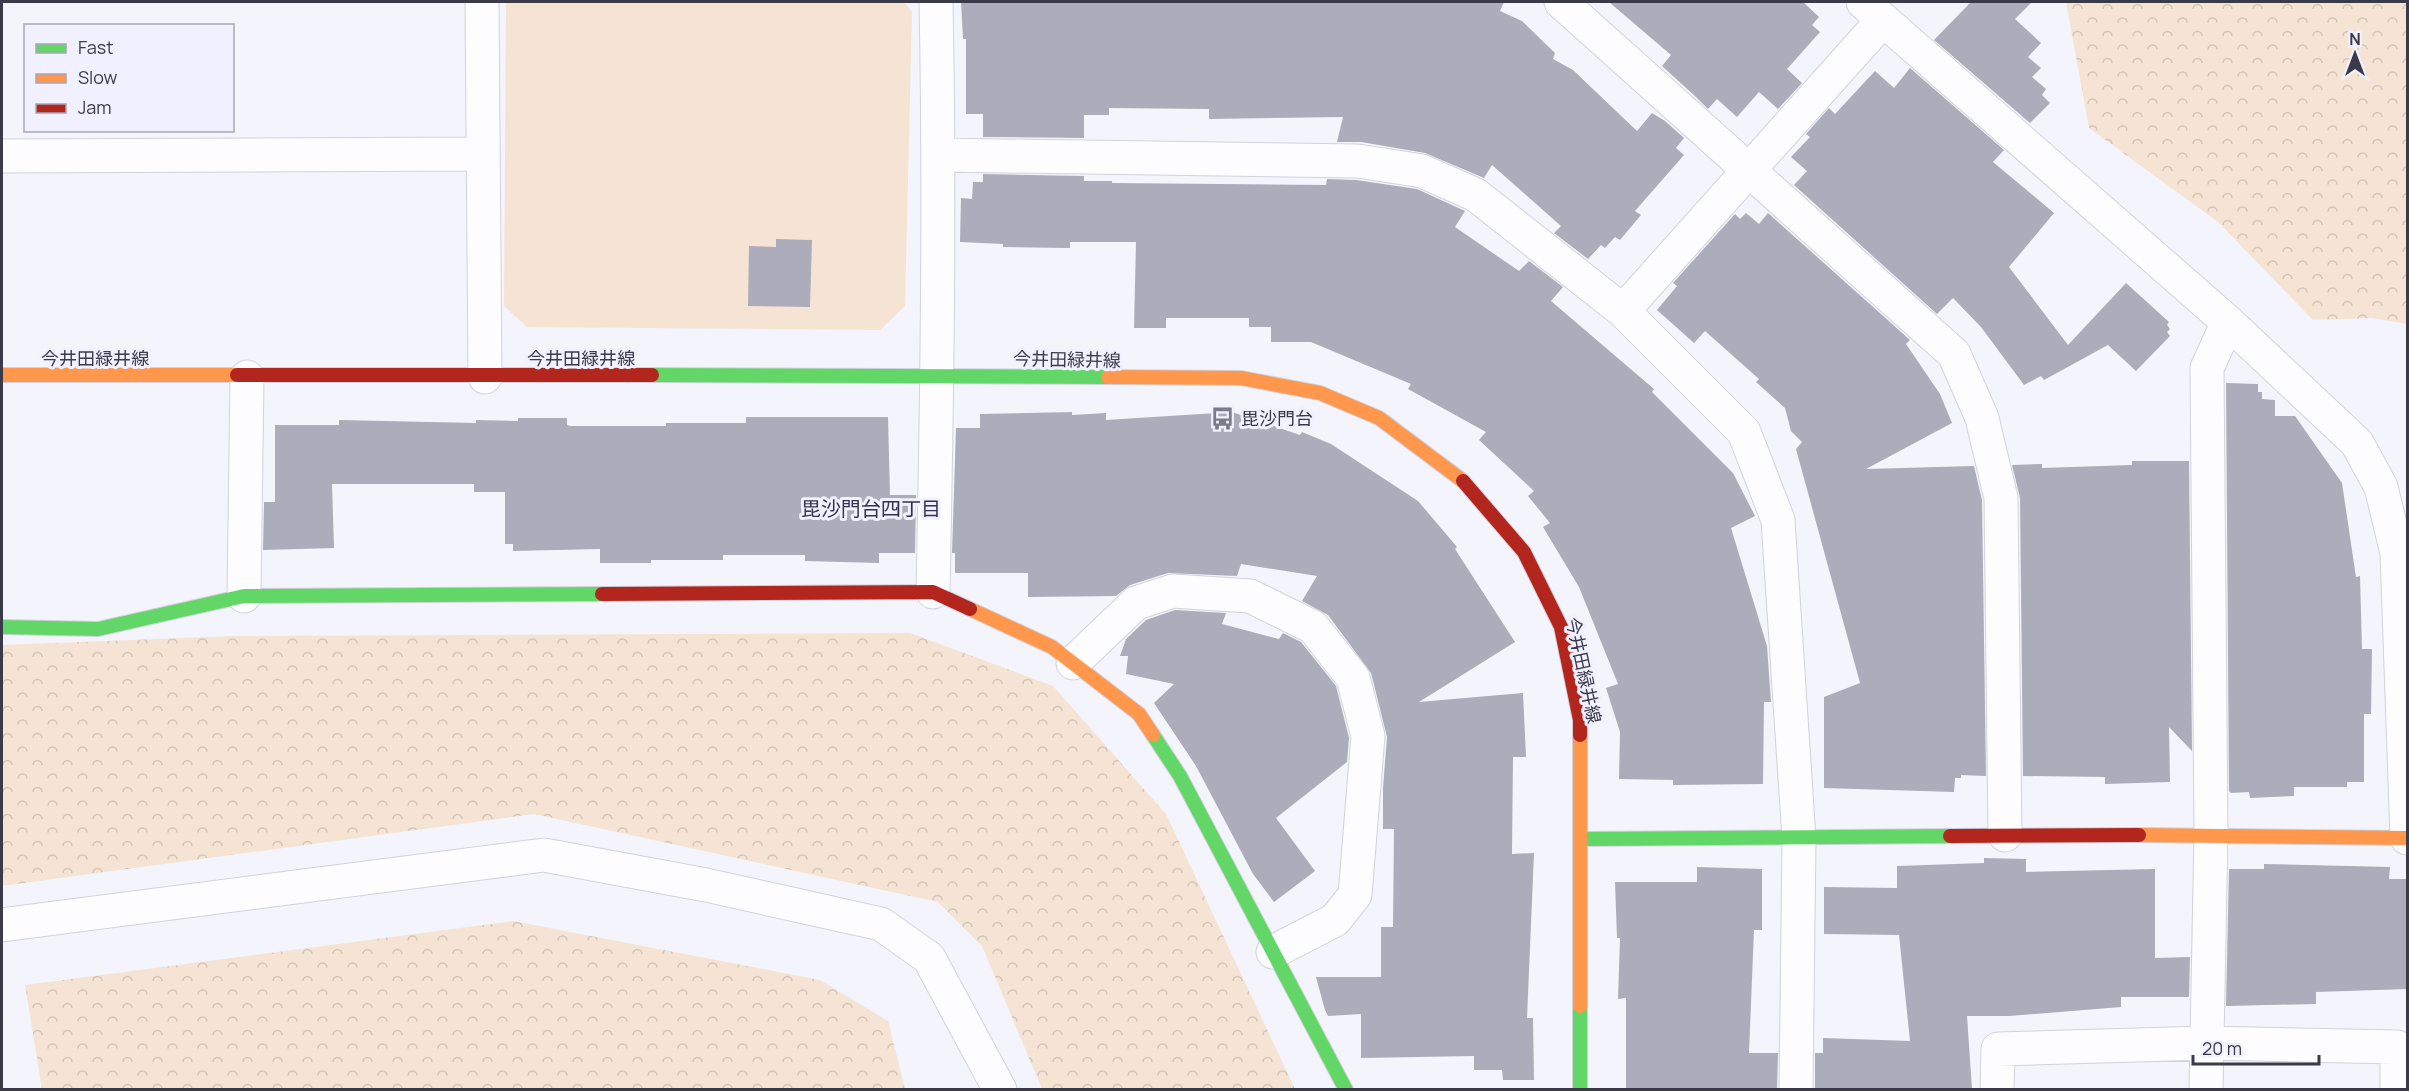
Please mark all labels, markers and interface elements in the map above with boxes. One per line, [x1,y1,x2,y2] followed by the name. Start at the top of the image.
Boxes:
[24,24,234,132] legend
[2325,24,2385,84] north arrow
[2349,28,2361,50] text: N
[78,35,113,59] text: Fast
[78,65,118,89] text: Slow
[78,95,112,119] text: Jam
[41,346,149,370] street label: 今井田緑井線
[527,346,635,370] street label: 今井田緑井線
[1013,346,1121,372] street label: 今井田緑井線
[1210,405,1236,431] bus stop icon: 毘沙門台
[1241,406,1313,430] place label: 毘沙門台
[801,495,941,522] district label: 毘沙門台四丁目
[1561,615,1607,725] street label: 今井田緑井線
[2193,1028,2319,1066] scale bar
[2202,1036,2242,1060] text: 20 m

